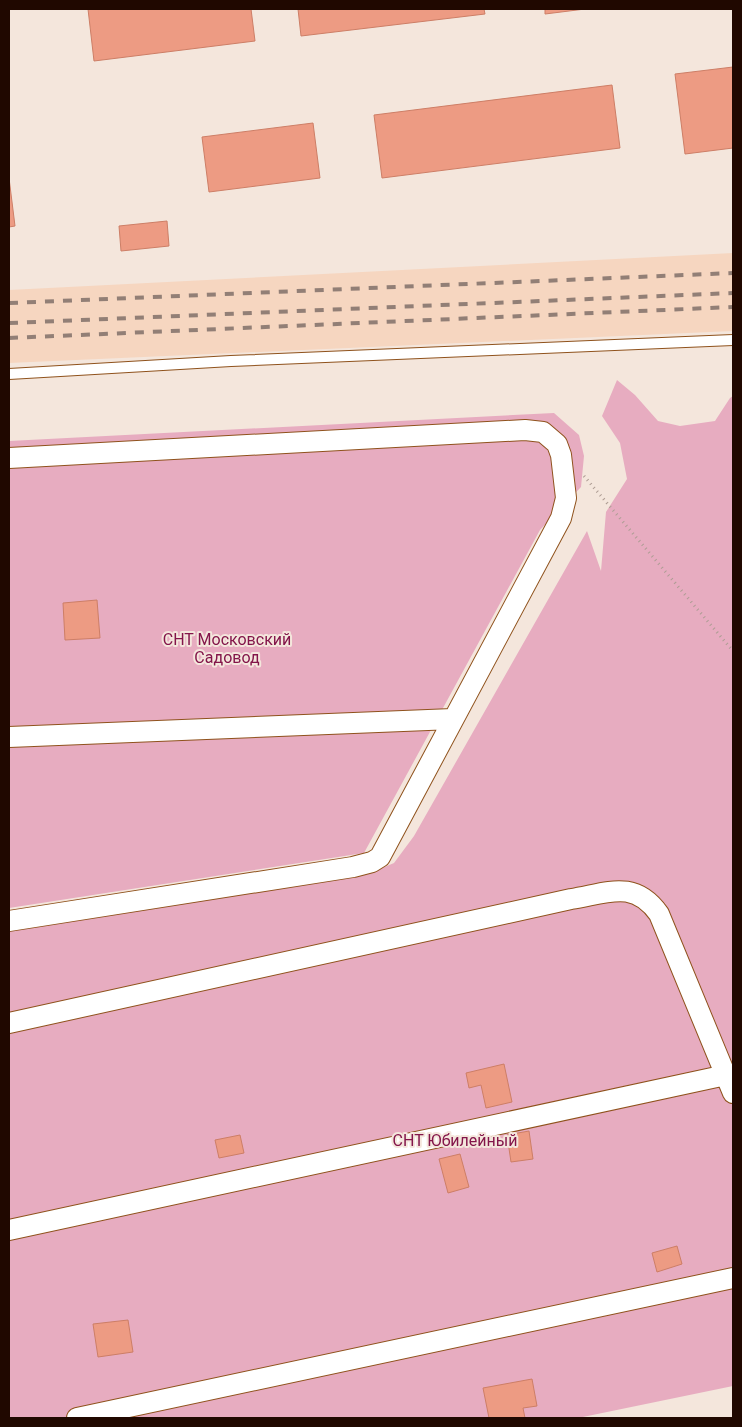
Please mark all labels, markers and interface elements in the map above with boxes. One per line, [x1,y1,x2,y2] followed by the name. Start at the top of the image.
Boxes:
[163,630,291,667] park label: СНТ Московский Садовод
[393,1131,517,1150] park label: СНТ Юбилейный

